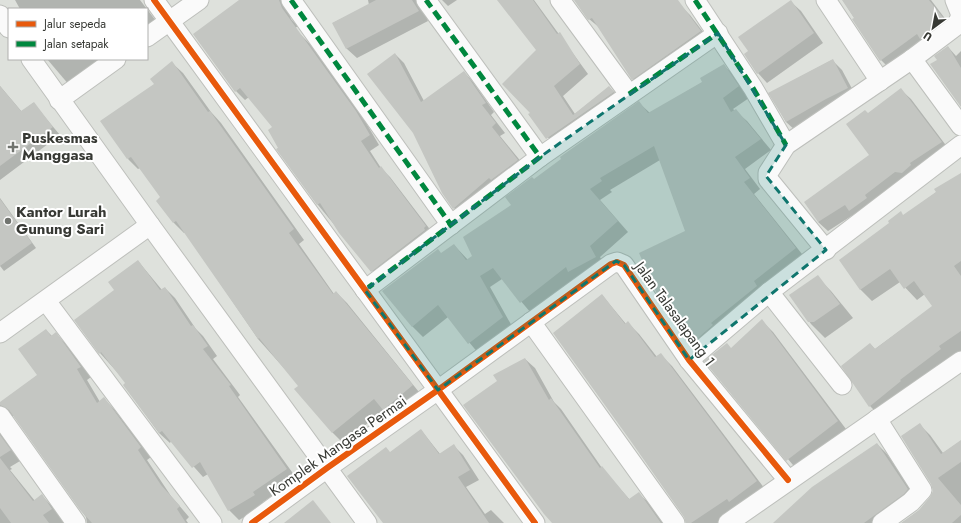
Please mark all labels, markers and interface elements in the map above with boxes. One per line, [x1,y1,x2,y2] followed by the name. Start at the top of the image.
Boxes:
[8,8,148,60] legend
[913,8,953,48] north arrow
[42,15,106,33] text: Jalur sepeda
[920,28,935,45] text: U
[42,35,109,53] text: Jalan setapak
[22,127,98,166] place label: Puskesmas Manggasa
[7,141,19,153] marker: Puskesmas Manggasa
[16,201,107,240] place label: Kantor Lurah Gunung Sari
[3,216,13,226] marker: Kantor Lurah Gunung Sari
[628,256,721,371] street label: Jalan Talasalapang 1
[265,390,411,502] street label: Komplek Mangasa Permai

